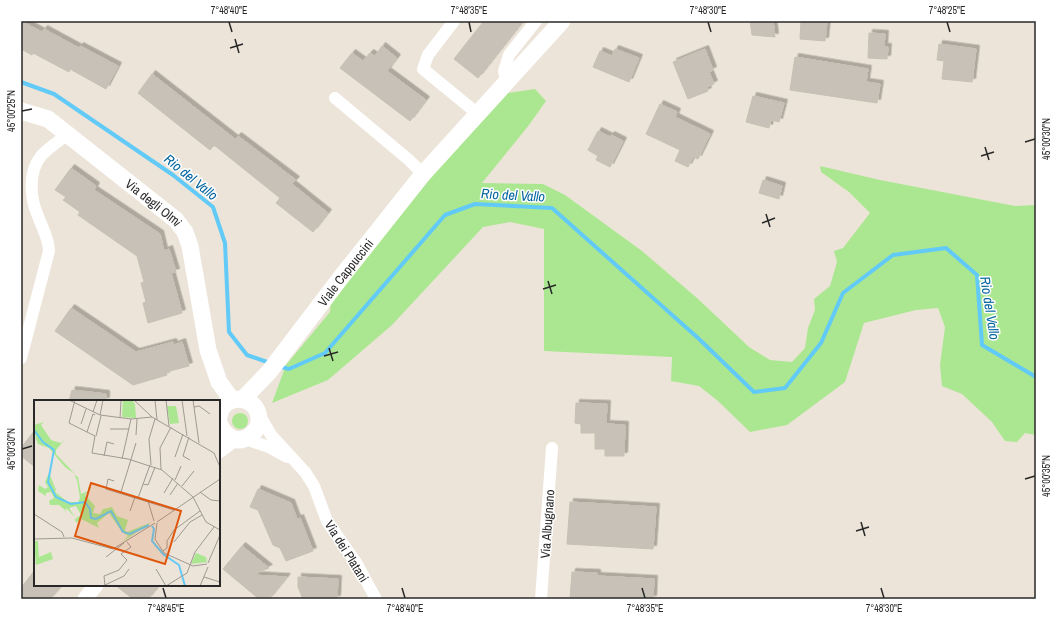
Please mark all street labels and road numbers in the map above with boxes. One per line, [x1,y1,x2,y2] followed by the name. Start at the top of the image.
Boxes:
[122,175,186,230] street label: Via degli Olmi
[314,235,377,310] street label: Viale Cappuccini
[537,489,558,559] street label: Via Albugnano
[321,517,372,585] street label: Via dei Platani

